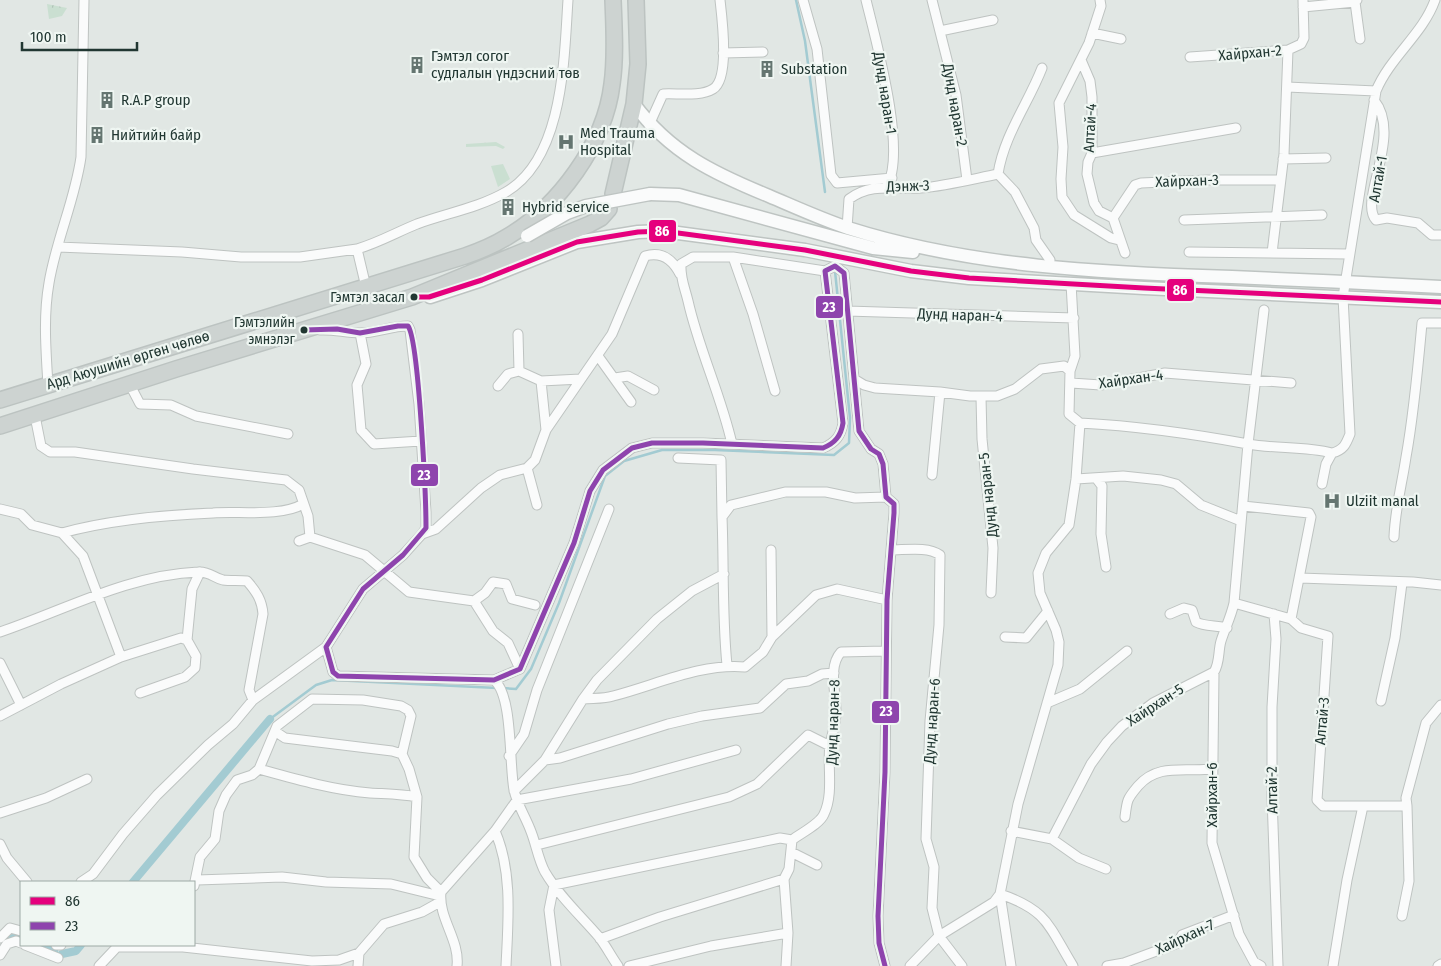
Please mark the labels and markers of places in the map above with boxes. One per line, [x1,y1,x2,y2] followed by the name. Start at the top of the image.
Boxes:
[431,47,580,82] place label: Гэмтэл согог судлалын үндэсний төв
[407,55,427,75] building icon: Гэмтэл согог судлалын үндэсний төв
[757,59,777,79] building icon: Substation
[781,60,847,78] place label: Substation
[97,90,117,110] building icon: R.A.P group
[121,91,191,109] place label: R.A.P group
[580,124,655,159] place label: Med Trauma Hospital
[87,125,107,145] building icon: Нийтийн байр
[111,126,201,144] place label: Нийтийн байр
[556,132,576,152] hospital icon: Med Trauma Hospital
[498,197,518,217] building icon: Hybrid service
[522,198,609,216] place label: Hybrid service
[330,289,405,306] place label: Гэмтэл засал
[409,292,419,302] marker: Гэмтэл засал
[234,314,296,348] place label: Гэмтэлийн эмнэлэг
[299,325,309,335] marker: Гэмтэлийн эмнэлэг
[1322,491,1342,511] hospital icon: Ulziit manal
[1346,492,1419,510] place label: Ulziit manal

